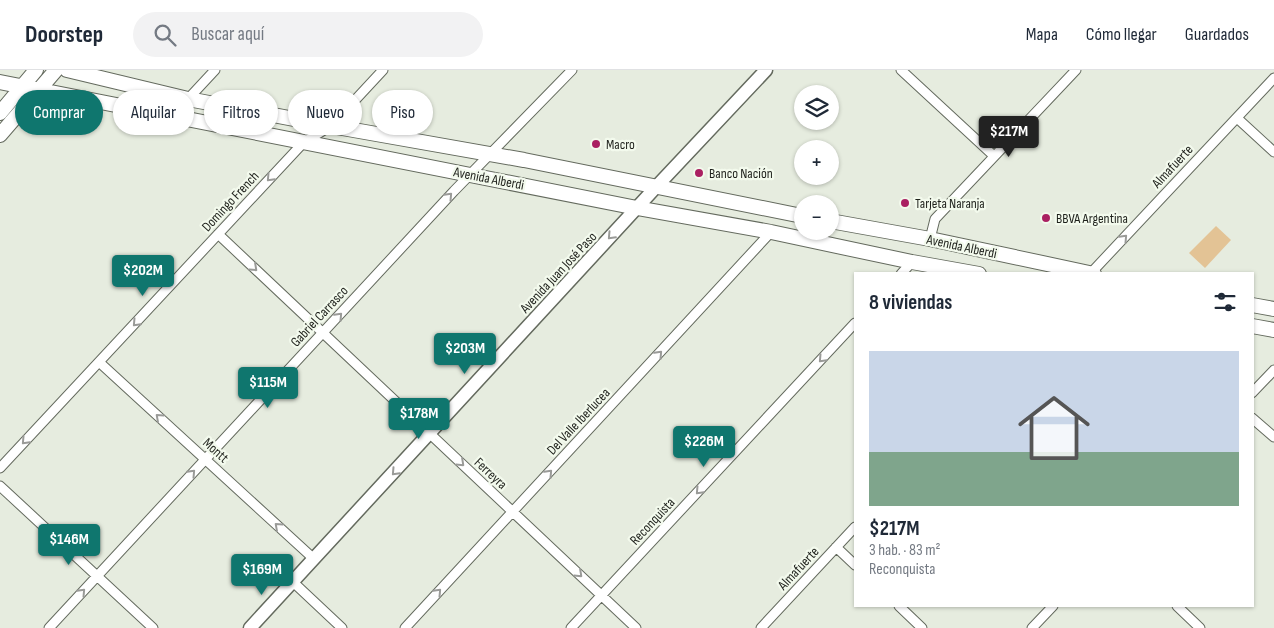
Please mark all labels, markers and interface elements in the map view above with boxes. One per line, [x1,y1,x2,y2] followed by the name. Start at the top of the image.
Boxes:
[133,12,483,57] search box
[25,20,103,49] text: Doorstep
[151,21,179,49] icon: search
[191,23,264,46] text: Buscar aquí
[1026,24,1058,45] text: Mapa
[1086,24,1157,45] text: Cómo llegar
[1185,24,1249,45] text: Guardados
[794,85,839,240] map controls
[794,85,839,130] button: layers
[15,90,103,135] chip: Comprar
[113,90,194,135] chip: Alquilar
[204,90,278,135] chip: Filtros
[288,90,362,135] chip: Nuevo
[372,90,433,135] chip: Piso
[974,116,1044,158] pin: $217M
[990,122,1028,141] text: $217M
[606,136,635,153] place label: Macro
[590,138,602,150] marker: Macro
[794,140,839,185] button: +
[1148,141,1197,192] street label: Almafuerte
[451,163,526,194] street label: Avenida Alberdi
[709,165,773,182] place label: Banco Nación
[693,167,705,179] marker: Banco Nación
[198,168,263,235] street label: Domingo French
[267,173,276,182] one-way arrow
[443,193,452,202] one-way arrow
[794,195,839,240] button: −
[915,195,985,212] place label: Tarjeta Naranja
[899,197,911,209] marker: Tarjeta Naranja
[1056,210,1128,227] place label: BBVA Argentina
[1040,212,1052,224] marker: BBVA Argentina
[516,228,600,317] street label: Avenida Juan José Paso
[608,230,617,239] one-way arrow
[924,231,999,262] street label: Avenida Alberdi
[1118,235,1127,244] one-way arrow
[108,254,178,297] pin: $202M
[123,261,163,280] text: $202M
[248,262,257,271] one-way arrow
[287,282,352,350] street label: Gabriel Carrasco
[1211,288,1239,316] icon: filters
[869,290,952,315] text: 8 viviendas
[333,312,342,321] one-way arrow
[133,317,142,326] one-way arrow
[430,332,500,375] pin: $203M
[445,339,485,358] text: $203M
[653,350,662,359] one-way arrow
[819,354,828,363] one-way arrow
[233,366,303,409] pin: $115M
[249,373,287,392] text: $115M
[1009,383,1099,473] icon: home
[543,384,614,458] street label: Del Valle Iberlucea
[384,398,454,440] pin: $178M
[400,404,438,423] text: $178M
[155,413,164,422] one-way arrow
[669,426,739,468] pin: $226M
[684,432,724,451] text: $226M
[199,434,232,466] street label: Montt
[22,436,31,445] one-way arrow
[471,454,511,493] street label: Ferreyra
[455,457,464,466] one-way arrow
[392,466,401,475] one-way arrow
[543,469,552,478] one-way arrow
[186,470,195,479] one-way arrow
[696,485,705,494] one-way arrow
[626,494,678,548] street label: Reconquista
[869,516,919,541] text: $217M
[275,523,284,532] one-way arrow
[34,524,104,566] pin: $146M
[49,530,89,549] text: $146M
[869,541,941,560] text: 3 hab. · 83 m²
[774,543,823,594] street label: Almafuerte
[227,554,297,596] pin: $169M
[242,560,282,579] text: $169M
[869,560,935,579] text: Reconquista
[574,568,583,577] one-way arrow
[76,589,85,598] one-way arrow
[432,589,441,598] one-way arrow

